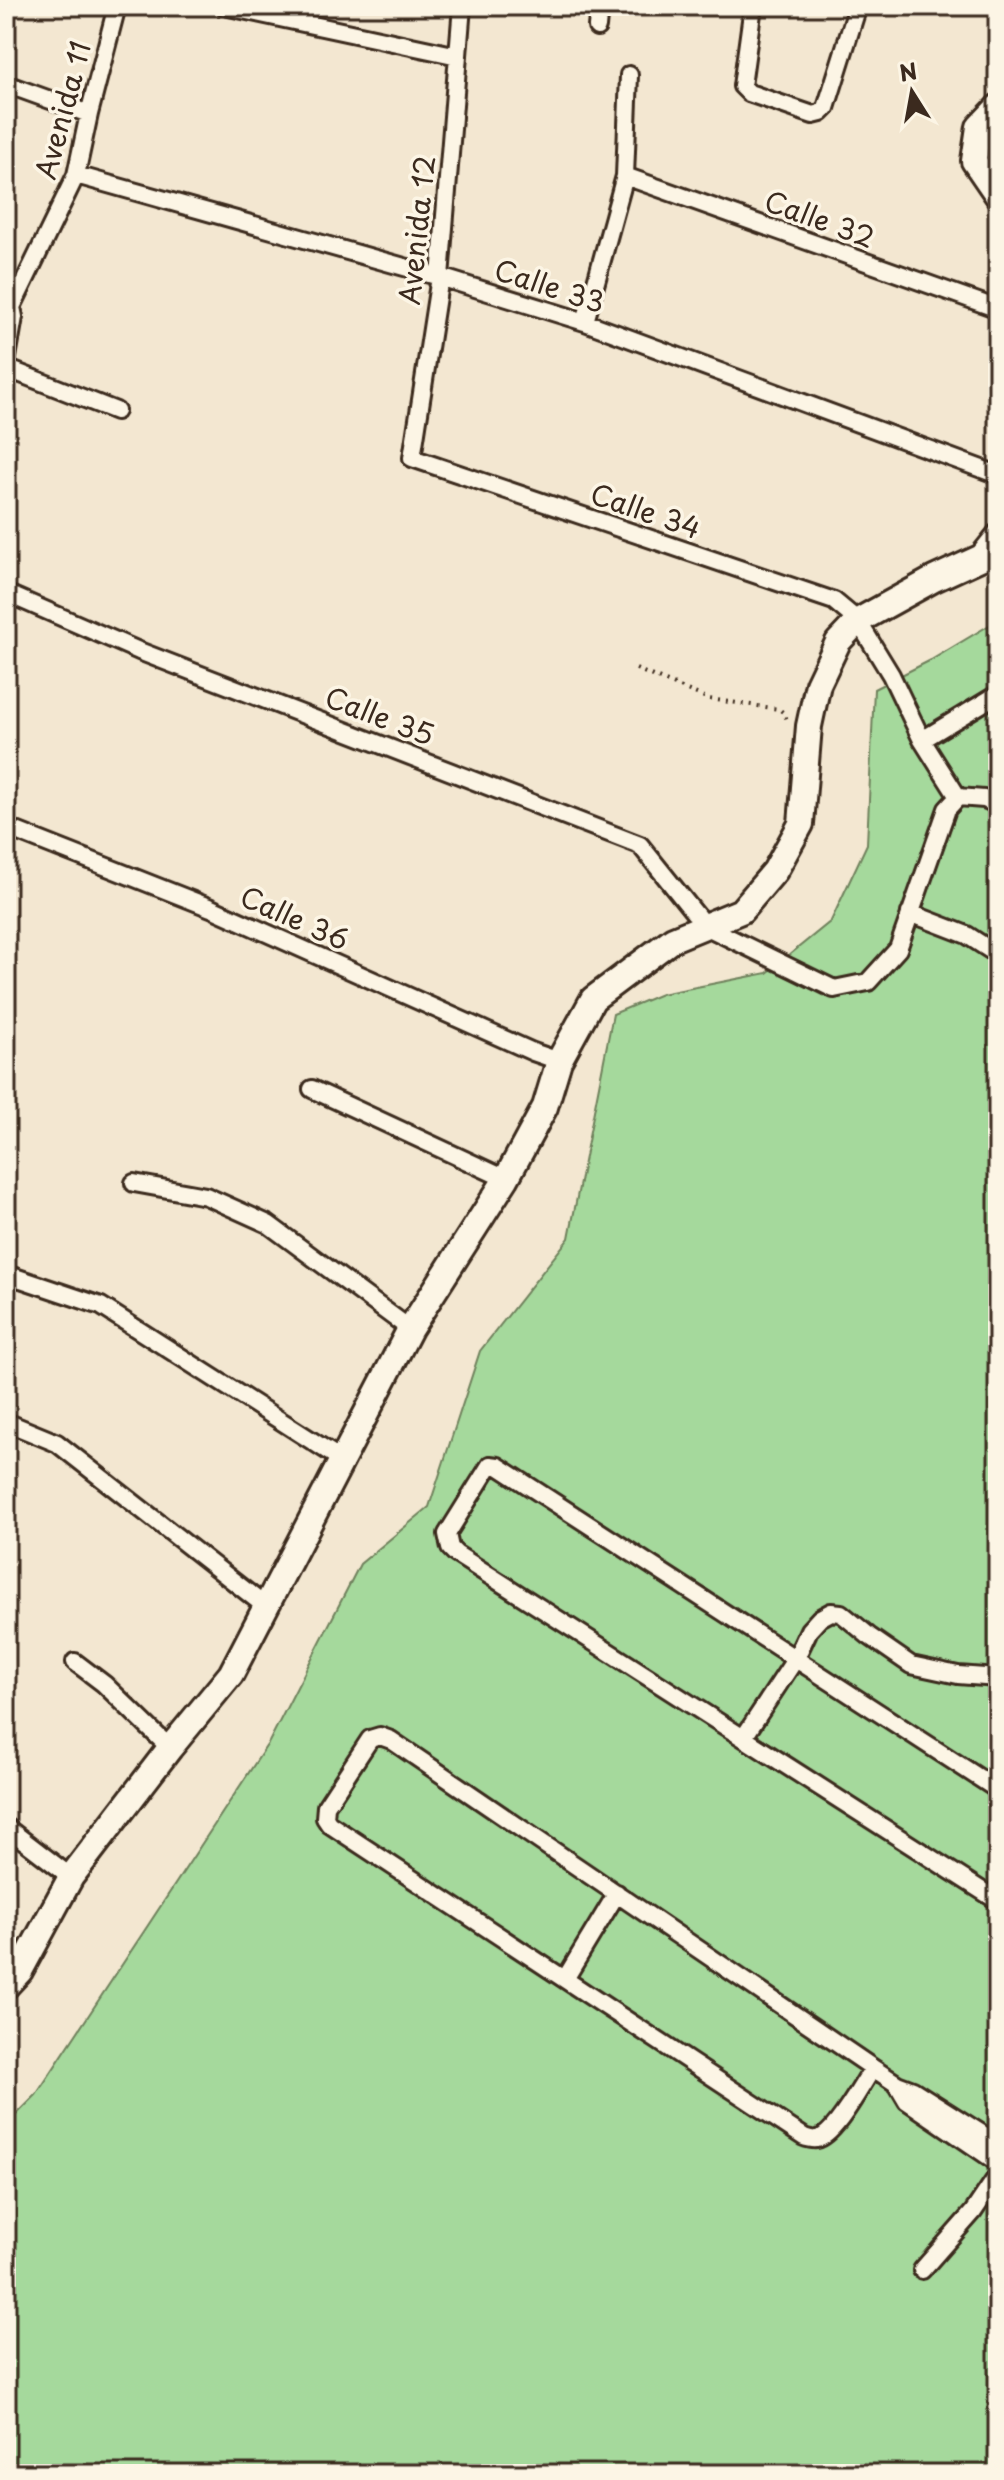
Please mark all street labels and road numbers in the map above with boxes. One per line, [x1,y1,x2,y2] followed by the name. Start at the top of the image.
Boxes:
[23,36,101,184] street label: Avenida 11
[387,153,445,307] street label: Avenida 12
[759,178,881,258] street label: Calle 32
[489,247,611,323] street label: Calle 33
[585,471,707,549] street label: Calle 34
[319,675,441,755] street label: Calle 35
[234,874,356,960] street label: Calle 36

